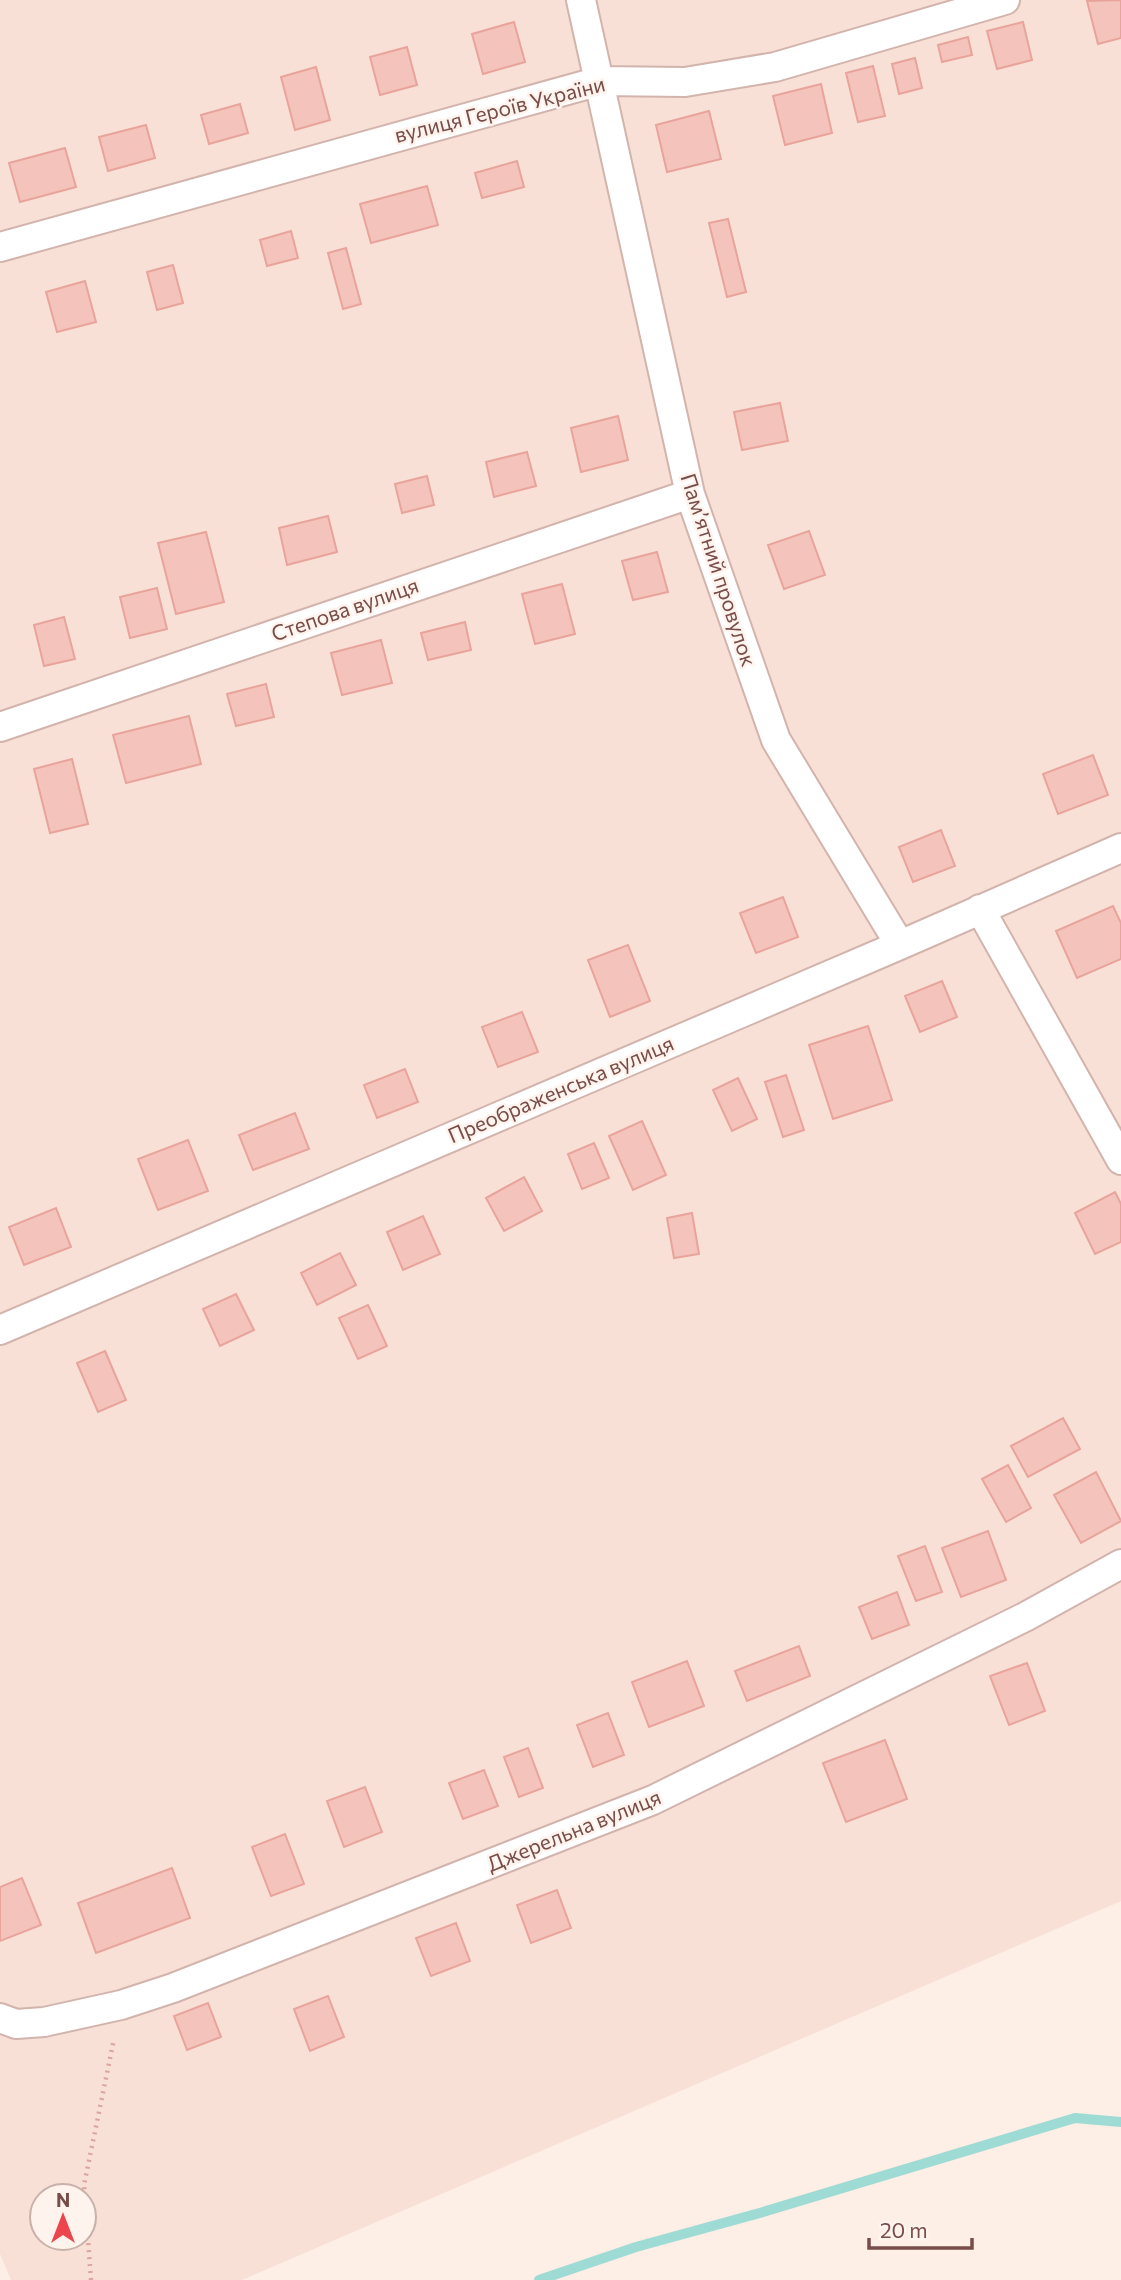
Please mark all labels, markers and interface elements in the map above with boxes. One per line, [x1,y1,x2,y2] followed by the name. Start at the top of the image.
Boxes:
[392,70,607,147] street label: вулиця Героїв України
[676,470,762,669] street label: Пам’ятний провулок
[268,572,421,645] street label: Степова вулиця
[444,1030,677,1148] street label: Преображенська вулиця
[483,1783,664,1876] street label: Джерельна вулиця
[28,2182,98,2252] north arrow
[56,2188,70,2211] text: N
[869,2206,972,2250] scale bar
[880,2217,928,2242] text: 20 m

